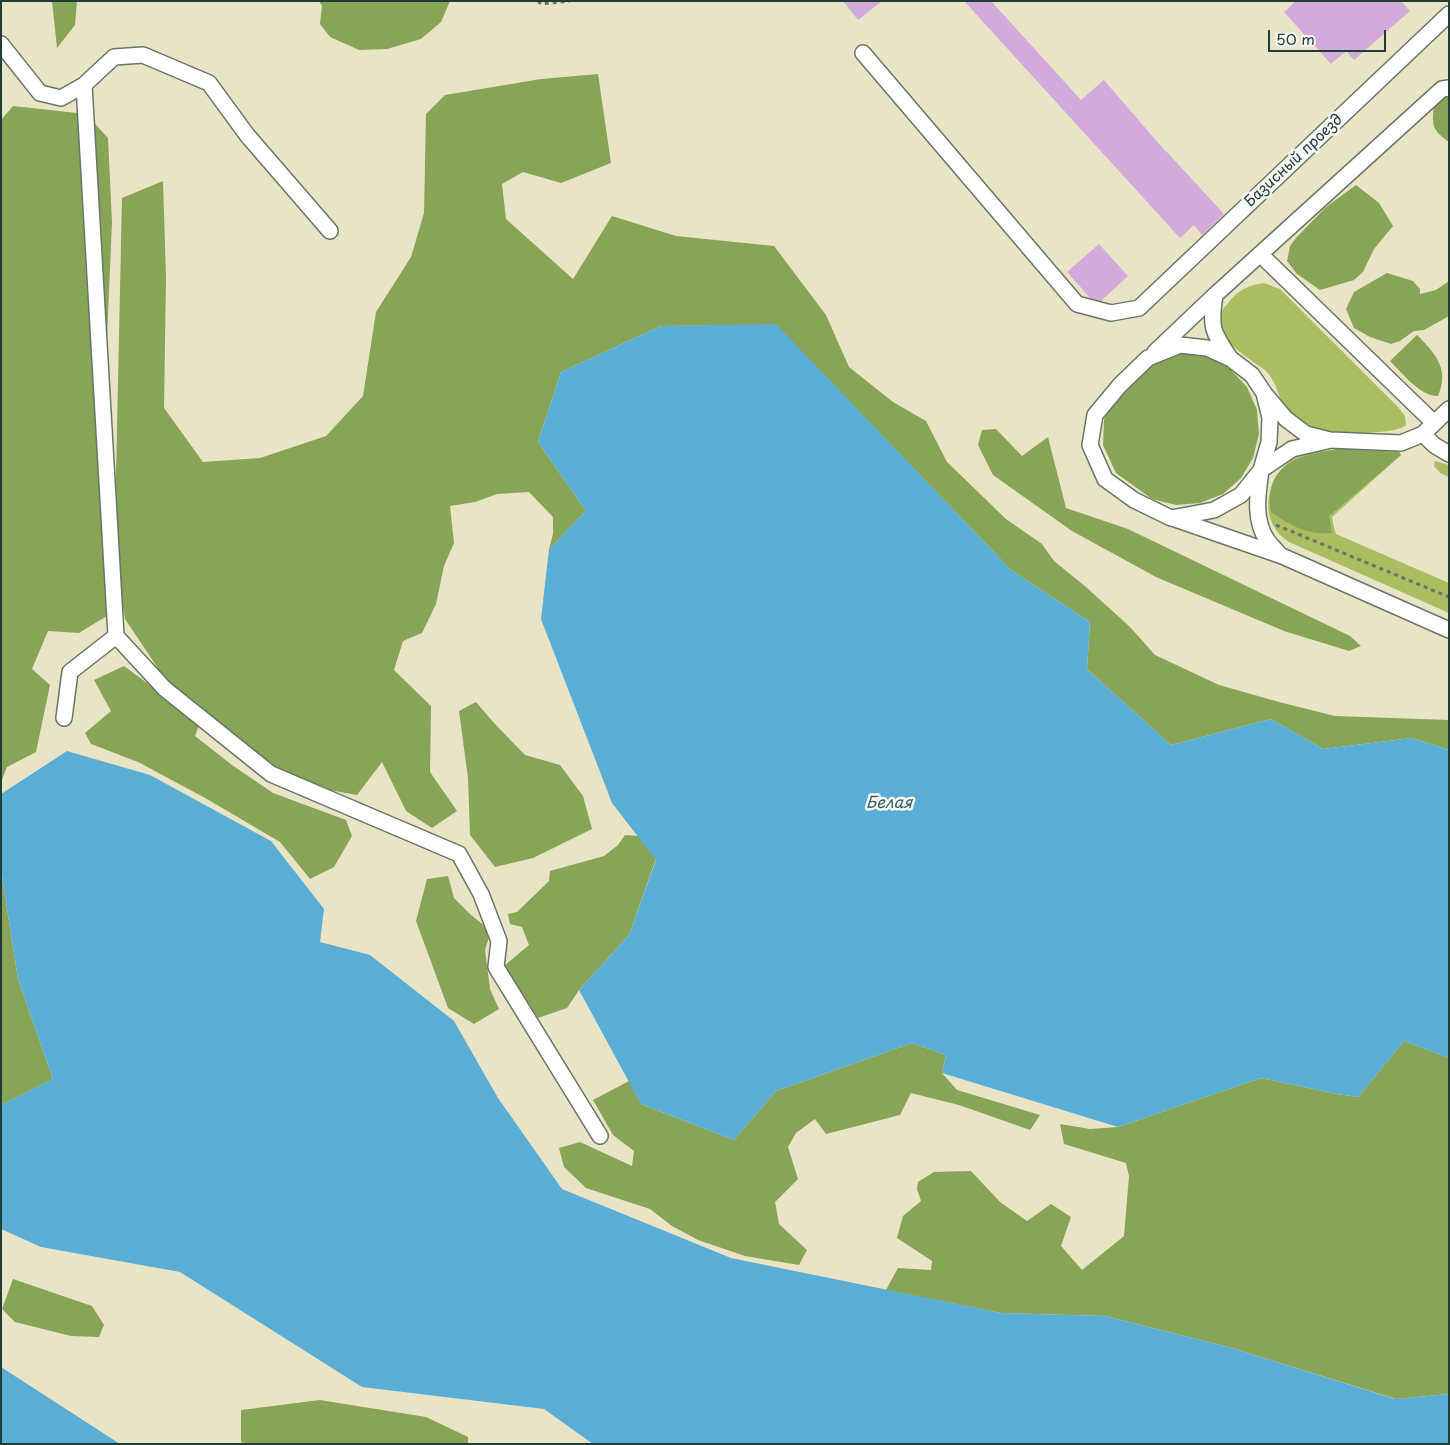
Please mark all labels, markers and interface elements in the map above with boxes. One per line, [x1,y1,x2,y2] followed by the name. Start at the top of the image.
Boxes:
[1270,20,1388,52] scale bar
[1276,27,1315,50] text: 50 m
[1241,111,1347,211] street label: Базисный проезд
[866,794,912,814] water label: Белая

